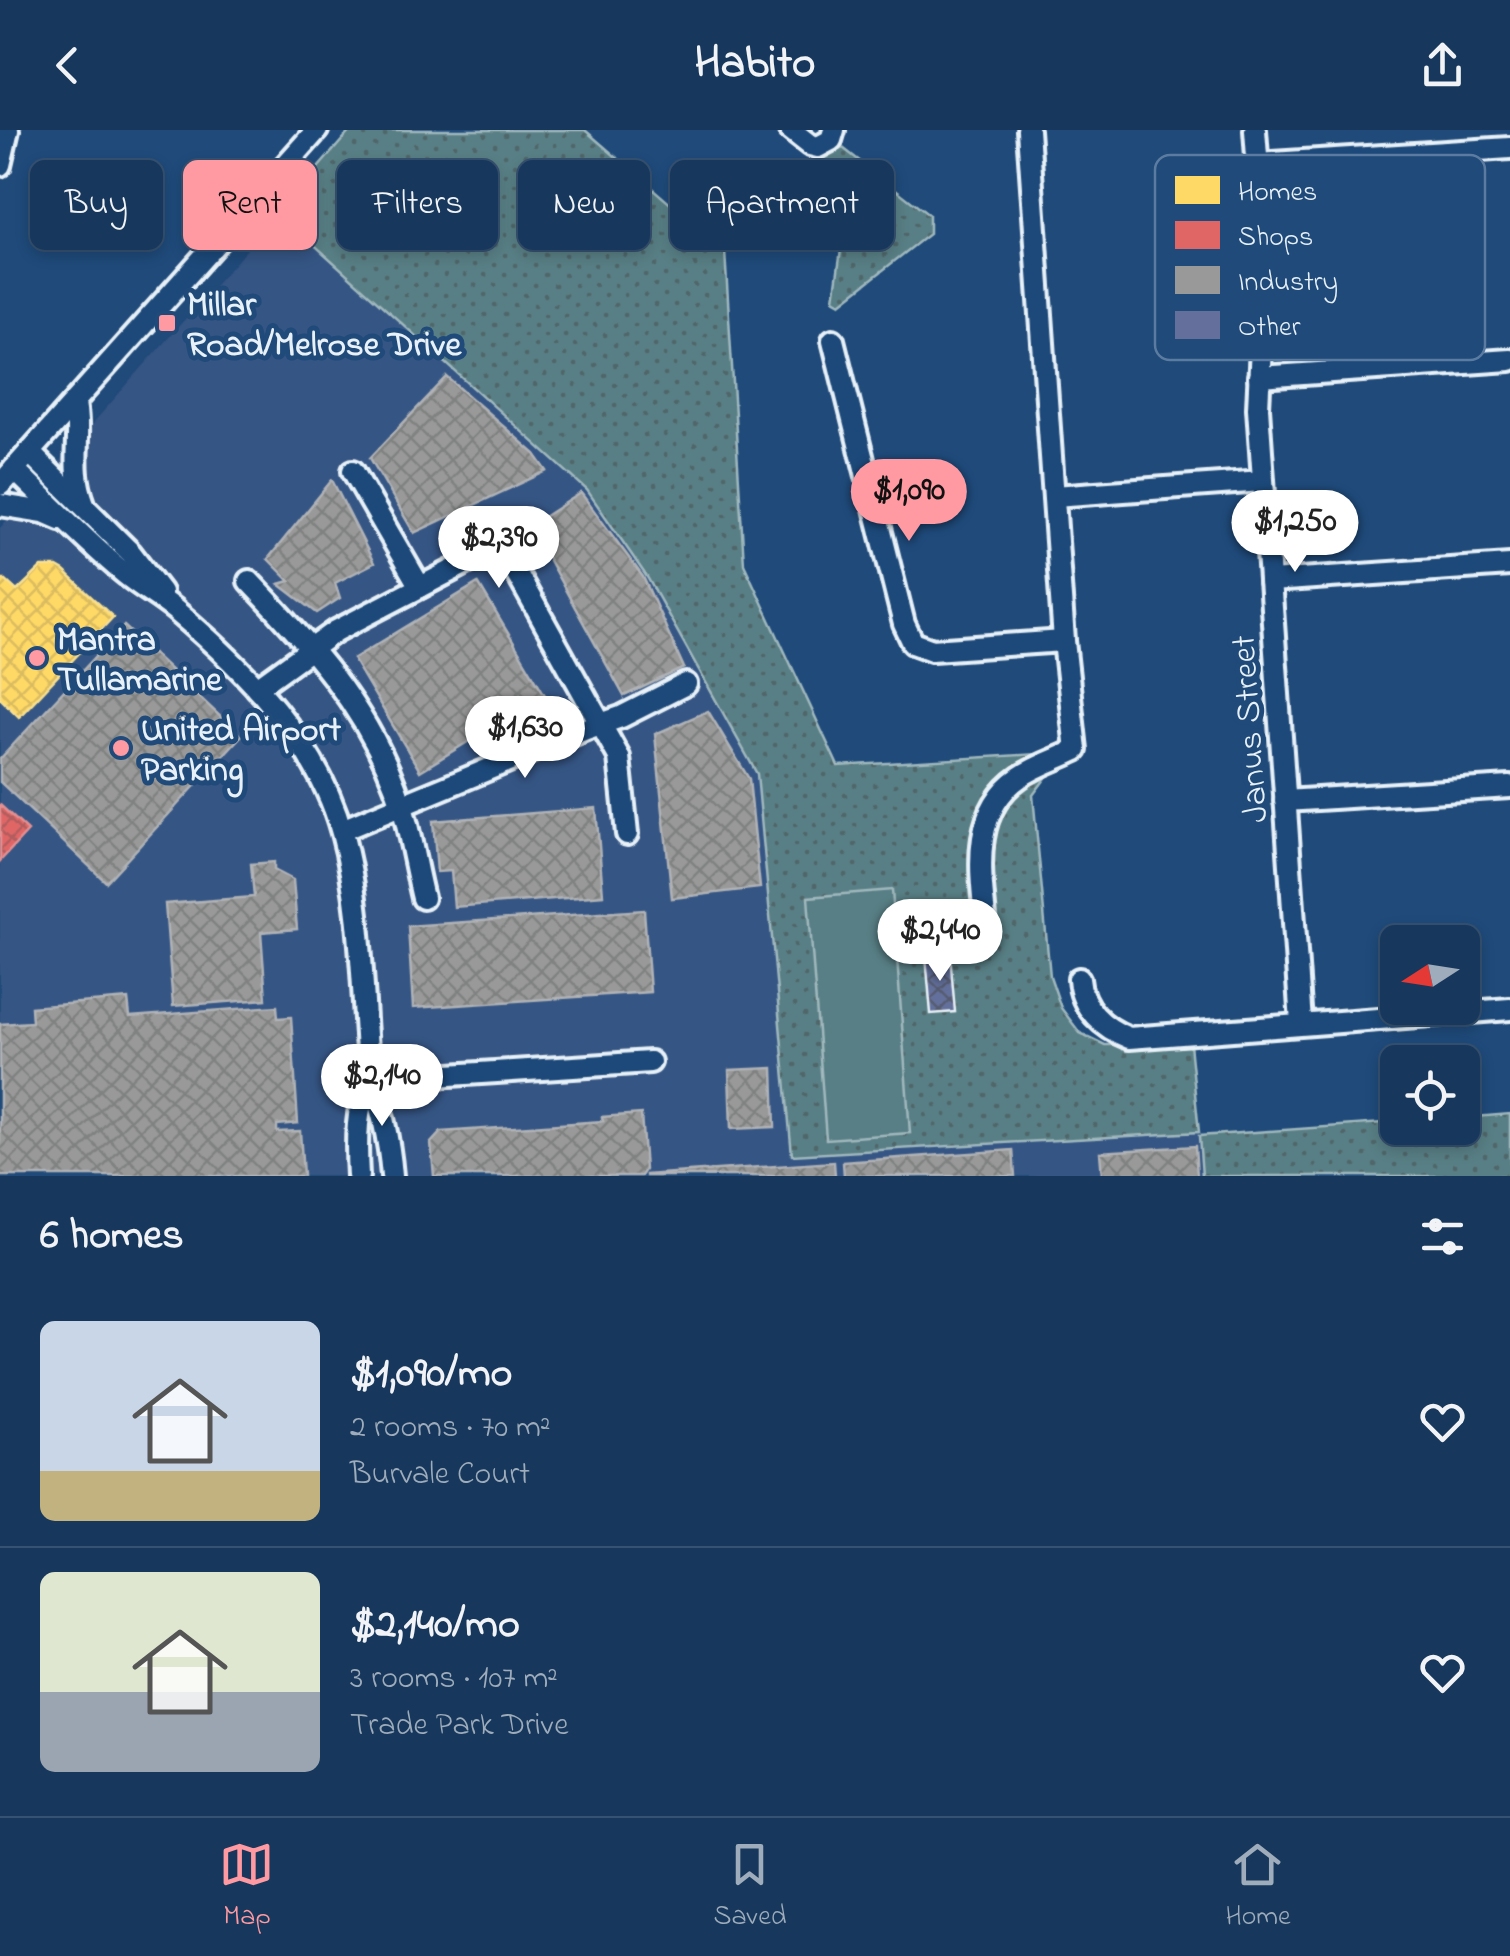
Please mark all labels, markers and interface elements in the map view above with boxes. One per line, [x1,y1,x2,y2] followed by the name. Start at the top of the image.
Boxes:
[695,32,815,98] text: Habito
[40,38,95,93] icon: back
[1415,38,1470,93] icon: share
[1155,155,1485,360] legend
[30,160,163,250] chip: Buy
[183,160,317,250] chip: Rent
[337,160,498,250] chip: Filters
[518,160,650,250] chip: New
[670,160,894,250] chip: Apartment
[1238,173,1317,214] text: Homes
[1238,218,1313,259] text: Shops
[1238,263,1338,304] text: Industry
[187,281,462,372] place label: Millar Road/Melrose Drive
[1238,308,1301,349] text: Other
[156,312,178,334] marker: Millar Road/Melrose Drive
[828,459,990,544] pin: $1,090
[873,468,945,515] text: $1,090
[1214,490,1376,575] pin: $1,250
[1253,499,1337,546] text: $1,250
[418,506,580,591] pin: $2,390
[460,515,538,562] text: $2,390
[57,616,223,707] place label: Mantra Tullamarine
[1219,633,1283,824] street label: Janus Street
[26,647,48,669] marker: Mantra Tullamarine
[444,696,606,781] pin: $1,630
[487,705,563,752] text: $1,630
[141,706,341,798] place label: United Airport Parking
[110,737,132,759] marker: United Airport Parking
[859,899,1021,984] pin: $2,440
[900,908,980,955] text: $2,440
[1380,925,1480,1025] north arrow
[1380,925,1480,1145] map controls
[301,1044,463,1129] pin: $2,140
[1380,1045,1480,1145] button: locate
[343,1053,421,1100] text: $2,140
[40,1206,184,1267] text: 6 homes
[1415,1209,1470,1264] icon: filters
[350,1344,512,1405] text: $1,090/mo
[120,1361,240,1481] icon: home
[1415,1394,1470,1449] icon: heart
[350,1405,550,1452] text: 2 rooms · 70 m²
[350,1452,530,1499] text: Burvale Court
[350,1595,520,1656] text: $2,140/mo
[120,1612,240,1732] icon: home
[1415,1645,1470,1700] icon: heart
[350,1656,558,1703] text: 3 rooms · 107 m²
[350,1703,569,1750] text: Trade Park Drive
[219,1837,274,1938] tab: Map
[713,1837,786,1938] tab: Saved
[1225,1837,1291,1938] tab: Home

